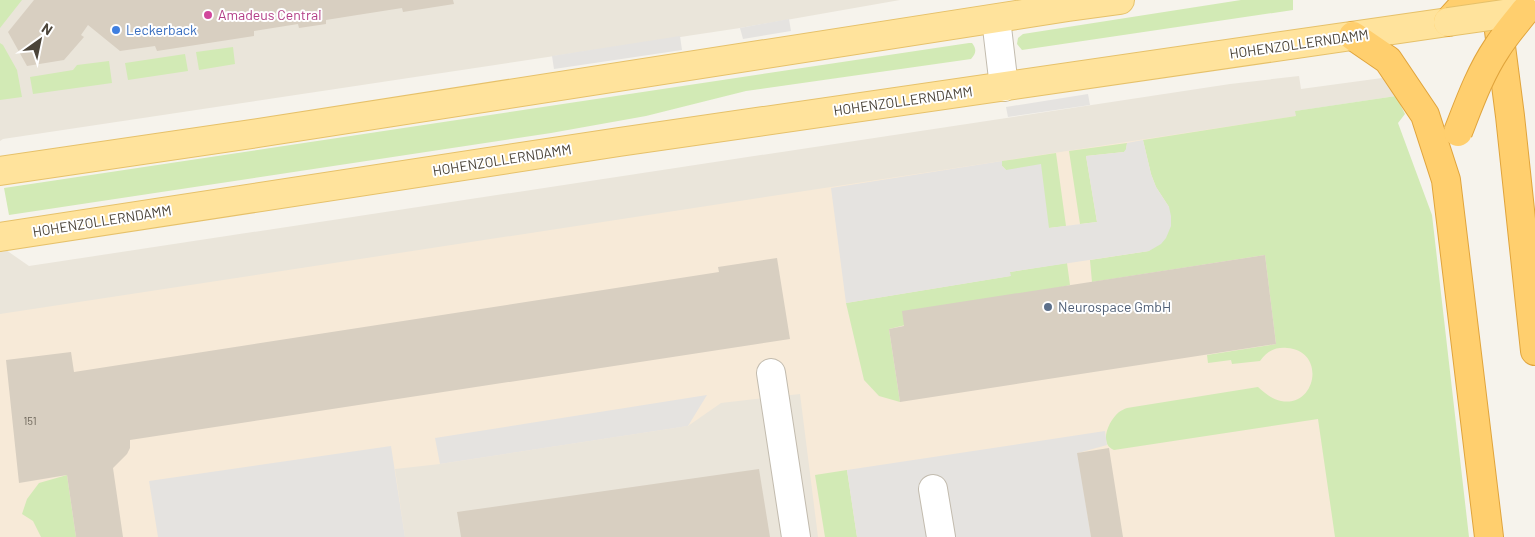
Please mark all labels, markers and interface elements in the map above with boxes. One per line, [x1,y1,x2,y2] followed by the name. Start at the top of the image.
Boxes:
[218,6,321,23] place label: Amadeus Central
[202,9,214,21] marker: Amadeus Central
[15,15,65,65] north arrow
[39,19,56,38] text: N
[126,21,197,38] place label: Leckerback
[110,24,122,36] marker: Leckerback
[1228,25,1370,62] street label: HOHENZOLLERNDAMM
[832,82,974,119] street label: HOHENZOLLERNDAMM
[431,140,573,179] street label: HOHENZOLLERNDAMM
[31,201,173,240] street label: HOHENZOLLERNDAMM
[1058,298,1171,315] place label: Neurospace GmbH
[1042,301,1054,313] marker: Neurospace GmbH
[23,414,37,427] house number: 151

